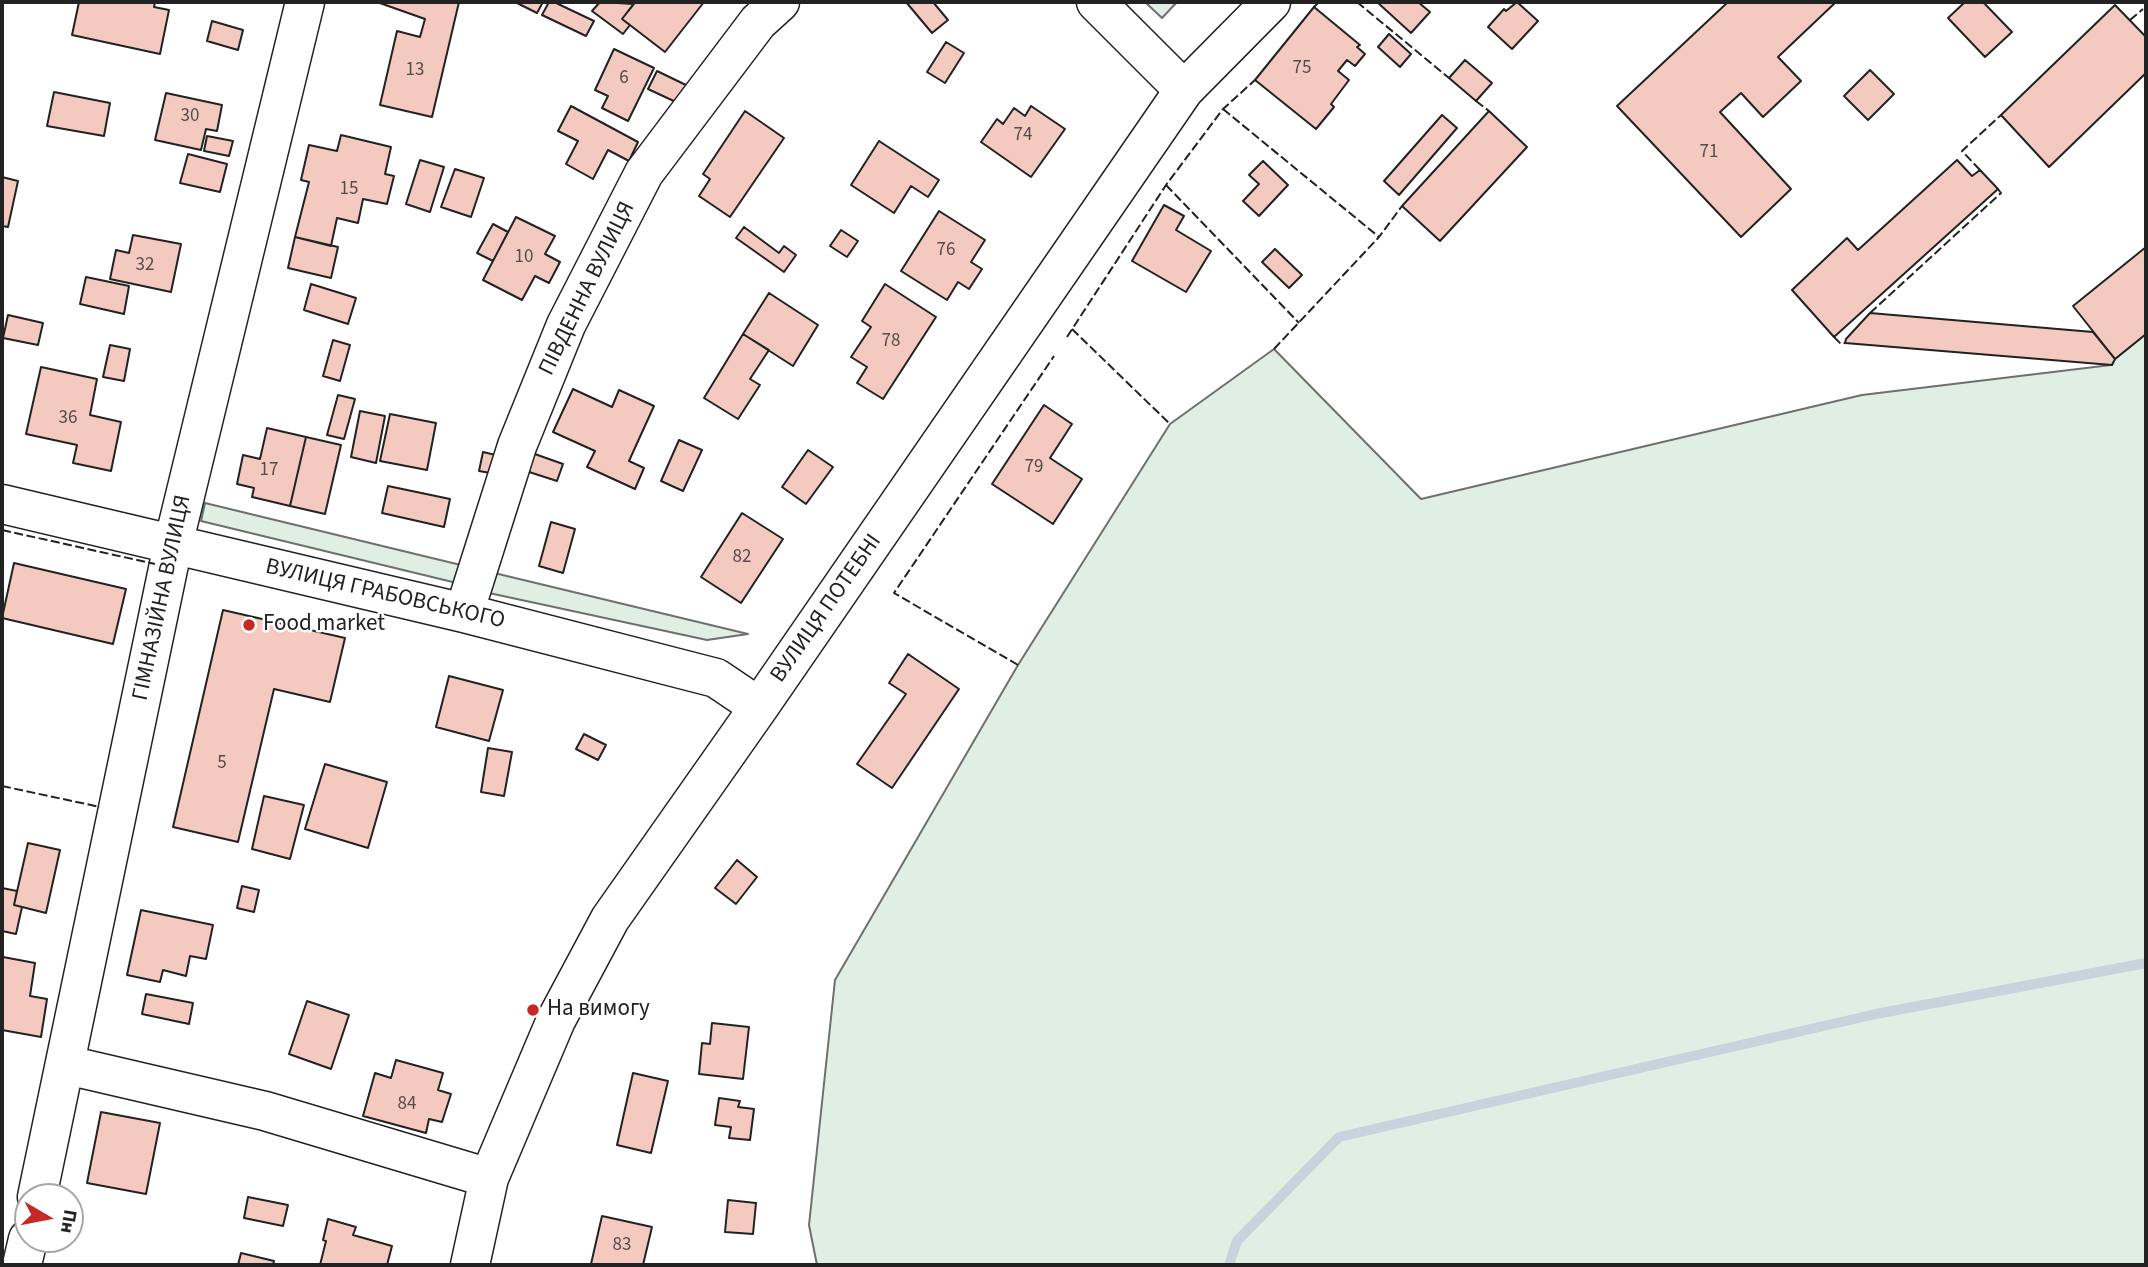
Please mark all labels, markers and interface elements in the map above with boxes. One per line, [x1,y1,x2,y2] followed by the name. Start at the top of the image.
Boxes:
[1293,58,1311,80] house number: 75
[406,60,424,82] house number: 13
[619,68,629,90] house number: 6
[181,106,199,128] house number: 30
[1014,125,1032,147] house number: 74
[1700,142,1718,164] house number: 71
[340,179,358,201] house number: 15
[534,198,642,380] street label: ПІВДЕННА ВУЛИЦЯ
[937,240,955,262] house number: 76
[515,247,533,269] house number: 10
[136,255,154,277] house number: 32
[882,331,900,353] house number: 78
[59,408,77,430] house number: 36
[1025,457,1043,479] house number: 79
[260,460,278,482] house number: 17
[128,493,198,703] street label: ГІМНАЗІЙНА ВУЛИЦЯ
[766,530,888,688] street label: ВУЛИЦЯ ПОТЕБНІ
[733,547,751,569] house number: 82
[263,554,507,636] street label: ВУЛИЦЯ ГРАБОВСЬКОГО
[263,611,385,639] place label: Food market
[241,617,257,633] marker: Food market
[217,753,227,775] house number: 5
[547,996,650,1024] place label: На вимогу
[525,1002,541,1018] marker: На вимогу
[398,1094,416,1116] house number: 84
[14,1183,84,1253] north arrow
[53,1207,84,1235] text: Пн
[613,1235,631,1257] house number: 83

